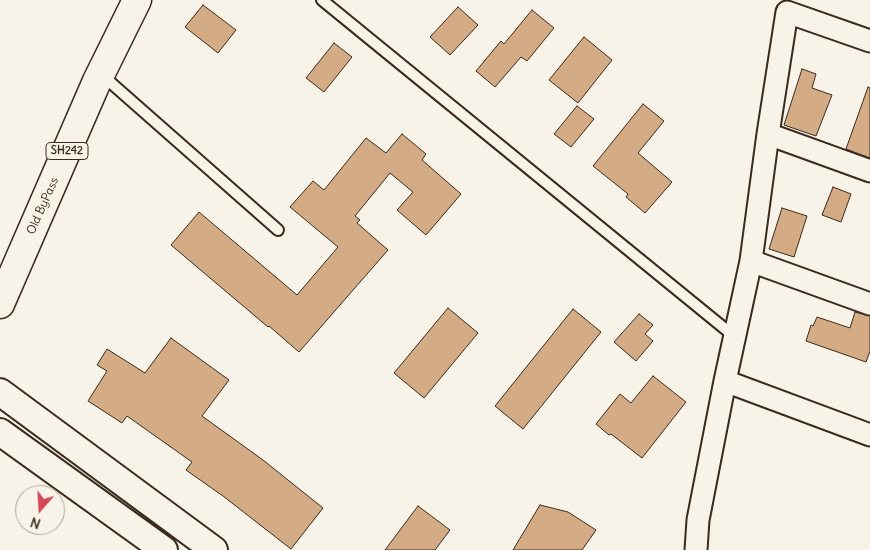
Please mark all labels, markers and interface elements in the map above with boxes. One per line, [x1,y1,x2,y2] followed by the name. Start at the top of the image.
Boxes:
[46,142,88,160] road number: SH242
[24,175,62,237] street label: Old ByPass
[15,485,65,535] north arrow
[28,513,43,533] text: N

